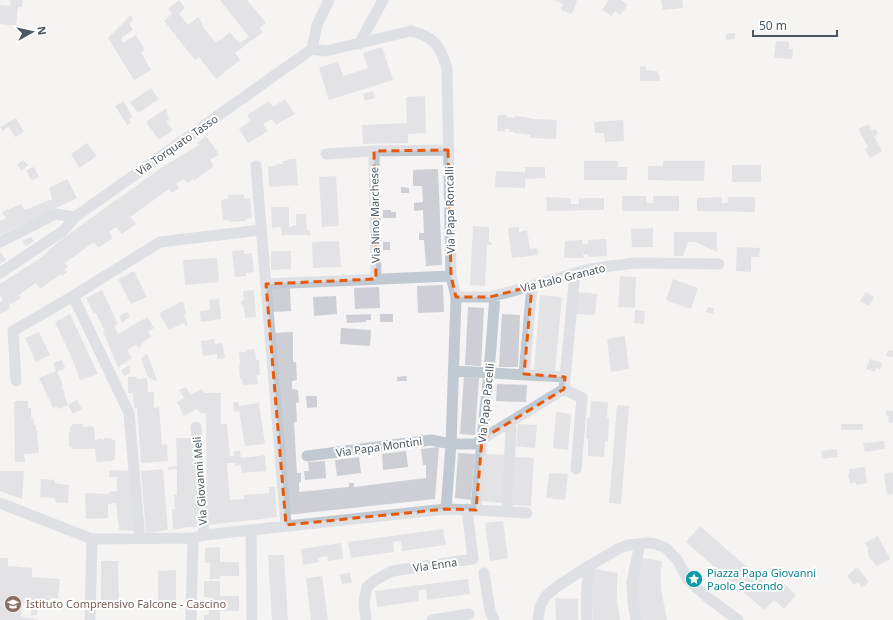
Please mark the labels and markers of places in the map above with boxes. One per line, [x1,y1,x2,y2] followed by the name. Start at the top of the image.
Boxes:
[707,565,816,593] place label: Piazza Papa Giovanni Paolo Secondo
[684,569,704,589] place icon: Piazza Papa Giovanni Paolo Secondo
[3,594,23,614] school or university icon: Istituto Comprensivo Falcone - Cascino
[26,596,226,611] place label: Istituto Comprensivo Falcone - Cascino

